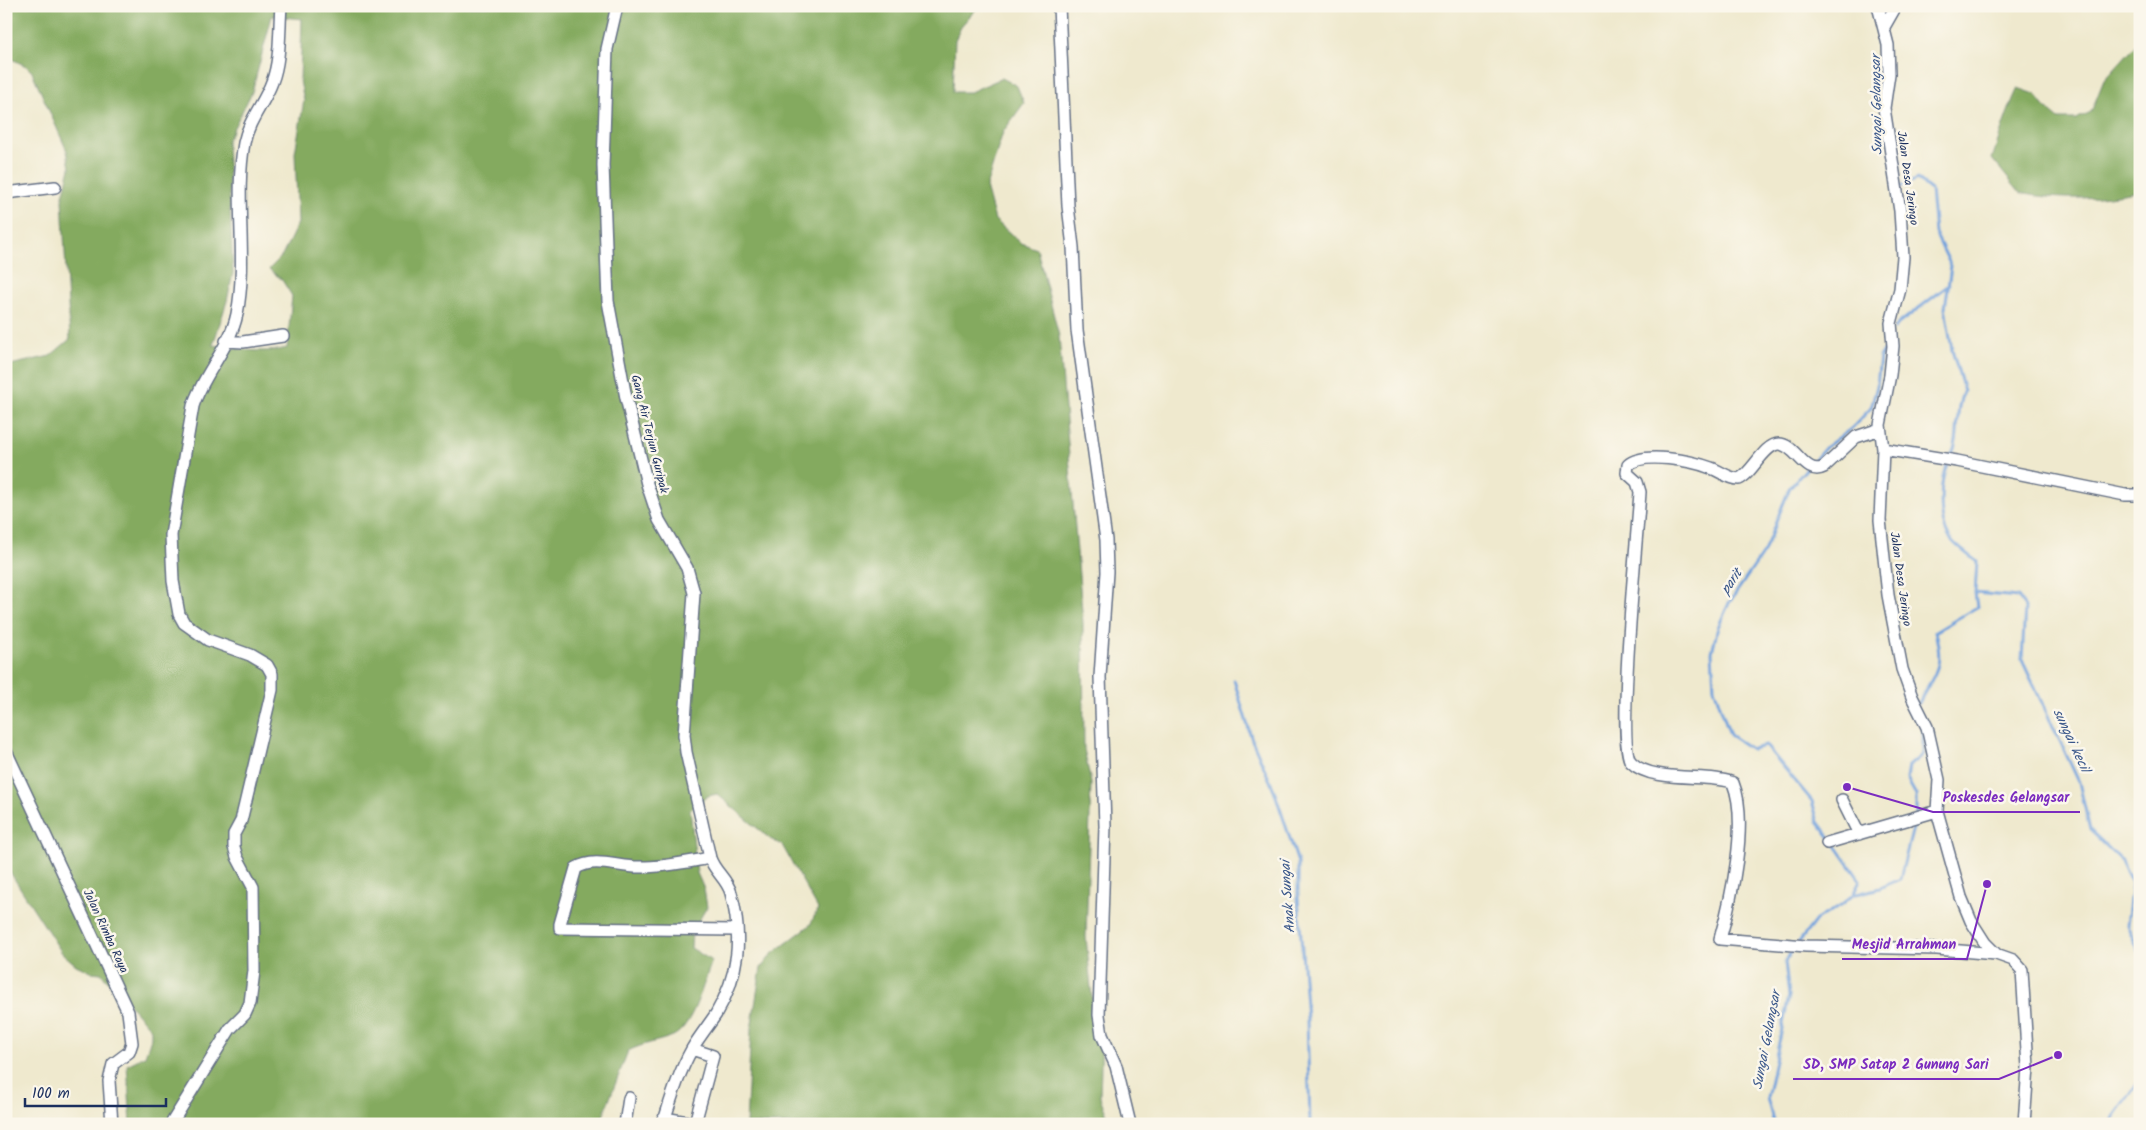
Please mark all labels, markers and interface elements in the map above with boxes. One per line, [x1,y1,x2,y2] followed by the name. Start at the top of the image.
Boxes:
[1865,51,1889,155] water label: Sungai Gelangsar
[1891,130,1924,226] street label: Jalan Desa Jeringo
[626,373,674,496] street label: Gang Air Terjun Guripak
[1884,531,1917,627] street label: Jalan Desa Jeringo
[1714,562,1750,600] water label: parit
[2047,705,2097,778] water label: sungai kecil
[1933,783,2080,812] callout: Poskesdes Gelangsar
[1943,787,2070,809] text: Poskesdes Gelangsar
[1274,857,1302,934] water label: Anak Sungai
[78,886,134,977] street label: Jalan Rimba Raya
[1842,930,1967,959] callout: Mesjid Arrahman
[1852,934,1956,956] text: Mesjid Arrahman
[1747,986,1788,1091] water label: Sungai Gelangsar
[1793,1050,1999,1079] callout: SD, SMP Satap 2 Gunung Sari
[1803,1054,1989,1076] text: SD, SMP Satap 2 Gunung Sari
[25,1075,166,1107] scale bar
[32,1082,70,1106] text: 100 m

